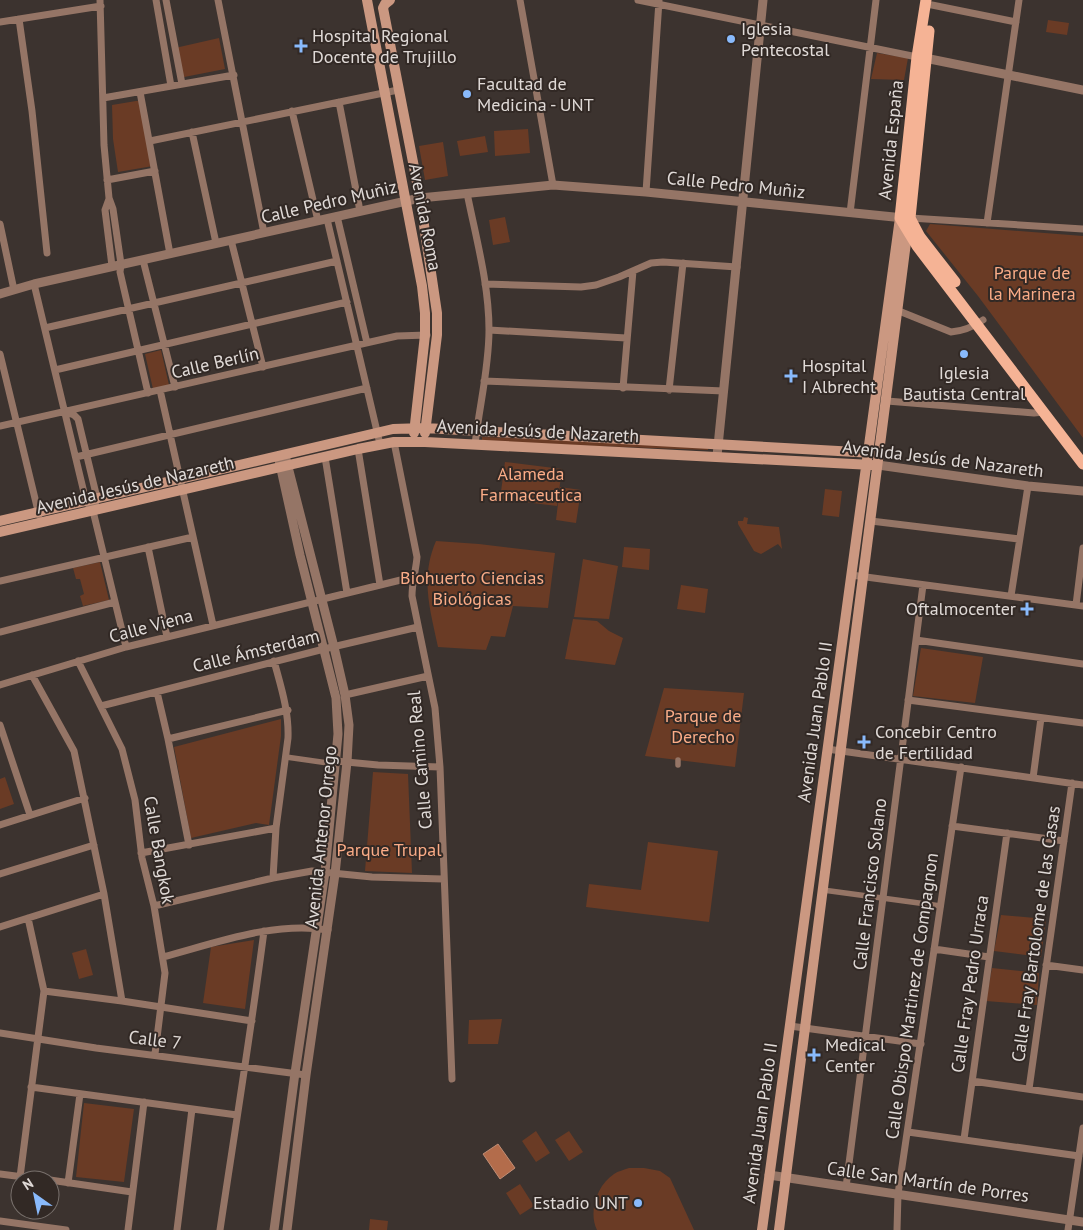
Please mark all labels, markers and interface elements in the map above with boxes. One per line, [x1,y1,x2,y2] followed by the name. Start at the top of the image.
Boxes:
[741,17,830,61] place label: Iglesia Pentecostal
[312,24,457,68] place label: Hospital Regional Docente de Trujillo
[725,33,737,45] marker: Iglesia Pentecostal
[294,39,308,53] marker: Hospital Regional Docente de Trujillo
[477,72,594,116] place label: Facultad de Medicina - UNT
[873,79,908,201] street label: Avenida España
[461,88,473,100] marker: Facultad de Medicina - UNT
[404,161,447,272] street label: Avenida Roma
[666,166,806,203] street label: Calle Pedro Muñiz
[259,175,399,228] street label: Calle Pedro Muñiz
[988,261,1076,305] park label: Parque de la Marinera
[169,341,261,384] street label: Calle Berlín
[958,348,970,360] marker: Iglesia Bautista Central
[802,354,876,398] place label: Hospital I Albrecht
[903,361,1026,405] place label: Iglesia Bautista Central
[784,369,798,383] marker: Hospital I Albrecht
[436,414,640,447] street label: Avenida Jesús de Nazareth
[841,435,1045,482] street label: Avenida Jesús de Nazareth
[34,451,236,518] street label: Avenida Jesús de Nazareth
[480,462,582,506] park label: Alameda Farmaceutica
[400,566,544,610] park label: Biohuerto Ciencias Biológicas
[906,597,1016,620] place label: Oftalmocenter
[1020,602,1034,616] marker: Oftalmocenter
[106,603,195,648] street label: Calle Viena
[190,624,322,677] street label: Calle Ámsterdam
[792,640,837,804] street label: Avenida Juan Pablo II
[402,689,437,830] street label: Calle Camino Real
[665,704,741,748] park label: Parque de Derecho
[875,720,997,764] place label: Concebir Centro de Fertilidad
[857,735,871,749] marker: Concebir Centro de Fertilidad
[299,744,342,929] street label: Avenida Antenor Orrego
[139,794,180,906] street label: Calle Bangkok
[848,797,891,971] street label: Calle Francisco Solano
[1006,804,1065,1064] street label: Calle Fray Bartolome de las Casas
[336,838,442,861] park label: Parque Trupal
[880,851,943,1141] street label: Calle Obispo Martinez de Compagnon
[946,894,993,1074] street label: Calle Fray Pedro Urraca
[127,1025,183,1054] street label: Calle 7
[825,1033,886,1077] place label: Medical Center
[737,1041,782,1205] street label: Avenida Juan Pablo II
[807,1048,821,1062] marker: Medical Center
[826,1156,1030,1207] street label: Calle San Martín de Porres
[10,1170,60,1220] north arrow
[19,1174,37,1194] text: N
[533,1191,628,1214] place label: Estadio UNT
[632,1197,644,1209] marker: Estadio UNT

